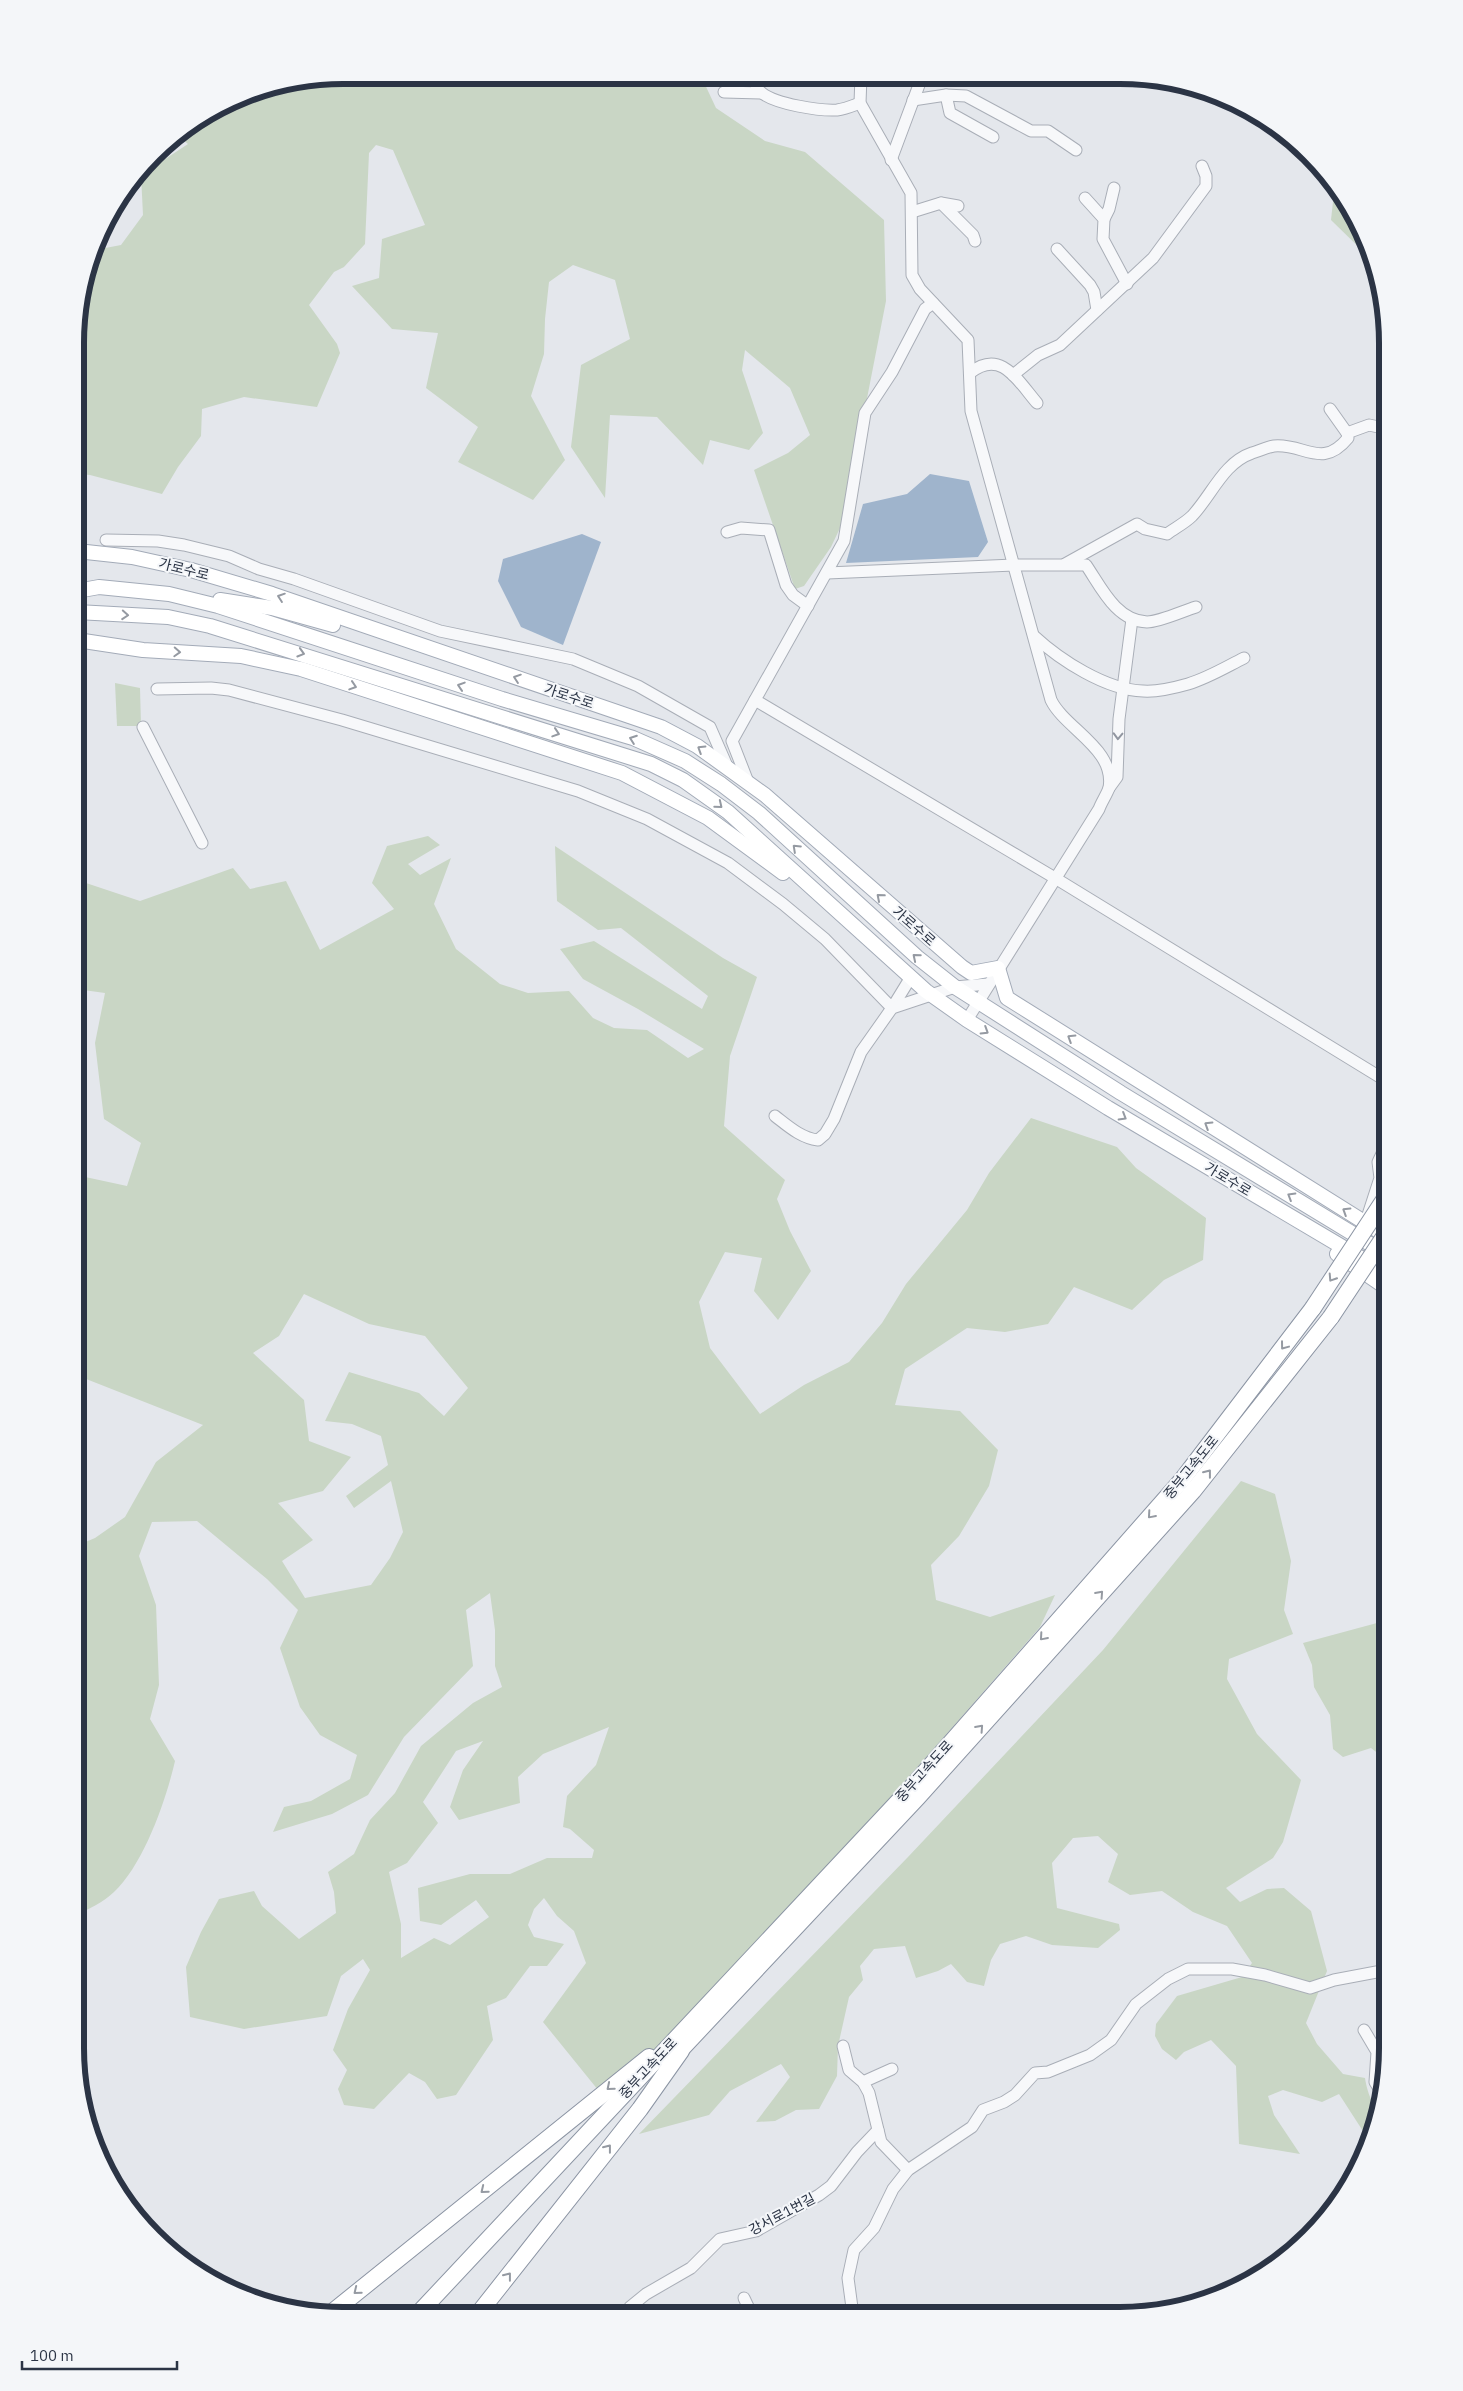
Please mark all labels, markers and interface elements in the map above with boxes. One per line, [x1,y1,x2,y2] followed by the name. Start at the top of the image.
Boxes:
[157,554,211,584] street label: 가로수로
[277,593,285,603] one-way arrow
[122,609,130,620] one-way arrow
[174,646,182,657] one-way arrow
[296,647,304,657] one-way arrow
[513,674,522,684] one-way arrow
[542,679,596,713] street label: 가로수로
[349,680,357,690] one-way arrow
[457,681,466,691] one-way arrow
[551,727,560,737] one-way arrow
[1113,732,1124,740] one-way arrow
[629,735,638,745] one-way arrow
[697,746,706,755] one-way arrow
[713,799,723,808] one-way arrow
[792,844,801,853] one-way arrow
[877,894,886,902] one-way arrow
[889,902,939,950] street label: 가로수로
[913,953,922,962] one-way arrow
[979,1025,988,1035] one-way arrow
[1067,1035,1076,1045] one-way arrow
[1117,1111,1126,1121] one-way arrow
[1205,1122,1214,1131] one-way arrow
[1201,1158,1255,1200] street label: 가로수로
[1288,1193,1297,1203] one-way arrow
[1343,1208,1352,1218] one-way arrow
[1329,1273,1339,1282] one-way arrow
[1281,1340,1290,1350] one-way arrow
[1160,1431,1222,1503] street label: 중부고속도로
[1202,1469,1211,1478] one-way arrow
[1148,1510,1157,1519] one-way arrow
[1094,1591,1103,1600] one-way arrow
[1041,1631,1049,1640] one-way arrow
[974,1725,983,1734] one-way arrow
[891,1736,957,1806] street label: 중부고속도로
[615,2034,681,2102] street label: 중부고속도로
[607,2082,616,2090] one-way arrow
[603,2145,612,2154] one-way arrow
[481,2184,490,2192] one-way arrow
[746,2189,818,2239] street label: 강서로1번길
[502,2273,510,2282] one-way arrow
[354,2286,363,2294] one-way arrow
[22,2338,178,2370] scale bar
[30,2346,74,2365] text: 100 m

